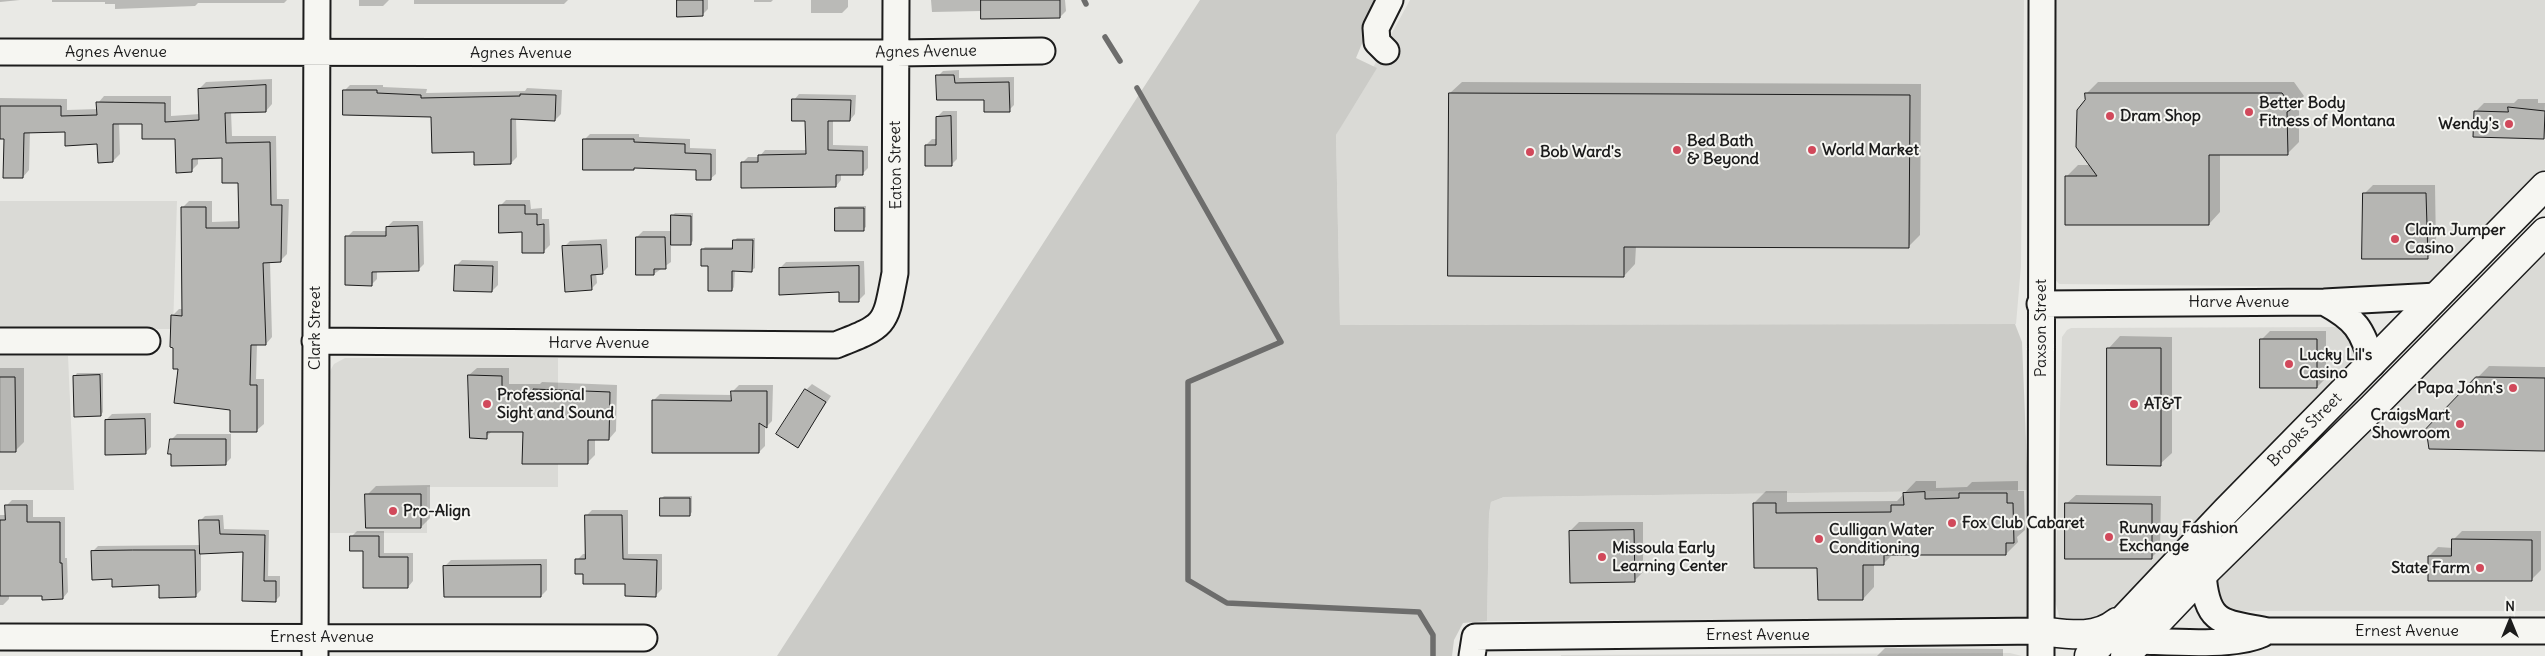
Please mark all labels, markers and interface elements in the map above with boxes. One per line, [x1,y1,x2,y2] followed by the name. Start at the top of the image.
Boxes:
[65,42,167,62] street label: Agnes Avenue
[875,42,977,62] street label: Agnes Avenue
[470,43,572,63] street label: Agnes Avenue
[2259,93,2395,131] place label: Better Body Fitness of Montana
[2120,106,2201,126] place label: Dram Shop
[2243,106,2255,118] marker: Better Body Fitness of Montana
[2104,110,2116,122] marker: Dram Shop
[2438,114,2499,134] place label: Wendy's
[2503,118,2515,130] marker: Wendy's
[886,121,906,209] street label: Eaton Street
[1687,131,1759,169] place label: Bed Bath & Beyond
[1822,140,1919,160] place label: World Market
[1540,142,1621,162] place label: Bob Ward's
[1671,144,1683,156] marker: Bed Bath & Beyond
[1806,144,1818,156] marker: World Market
[1524,146,1536,158] marker: Bob Ward's
[2405,220,2505,258] place label: Claim Jumper Casino
[2389,233,2401,245] marker: Claim Jumper Casino
[2031,279,2051,377] street label: Paxson Street
[305,286,325,370] street label: Clark Street
[2189,292,2289,312] street label: Harve Avenue
[549,333,649,353] street label: Harve Avenue
[2299,345,2372,383] place label: Lucky Lil's Casino
[2283,358,2295,370] marker: Lucky Lil's Casino
[2417,378,2503,398] place label: Papa John's
[2507,382,2519,394] marker: Papa John's
[497,385,614,423] place label: Professional Sight and Sound
[2264,389,2346,471] street label: Brooks Street
[2144,394,2182,414] place label: AT&T
[481,398,493,410] marker: Professional Sight and Sound
[2128,398,2140,410] marker: AT&T
[2370,405,2450,443] place label: CraigsMart Showroom
[2454,418,2466,430] marker: CraigsMart Showroom
[403,501,470,521] place label: Pro-Align
[387,505,399,517] marker: Pro-Align
[1962,513,2084,533] place label: Fox Club Cabaret
[1946,517,1958,529] marker: Fox Club Cabaret
[2119,518,2238,556] place label: Runway Fashion Exchange
[1829,520,1934,558] place label: Culligan Water Conditioning
[2103,531,2115,543] marker: Runway Fashion Exchange
[1813,533,1825,545] marker: Culligan Water Conditioning
[1612,538,1728,576] place label: Missoula Early Learning Center
[1596,551,1608,563] marker: Missoula Early Learning Center
[2391,558,2470,578] place label: State Farm
[2474,562,2486,574] marker: State Farm
[2485,596,2535,646] north arrow
[2505,597,2515,615] text: N
[2355,621,2459,641] street label: Ernest Avenue
[1706,625,1810,645] street label: Ernest Avenue
[270,627,374,647] street label: Ernest Avenue

